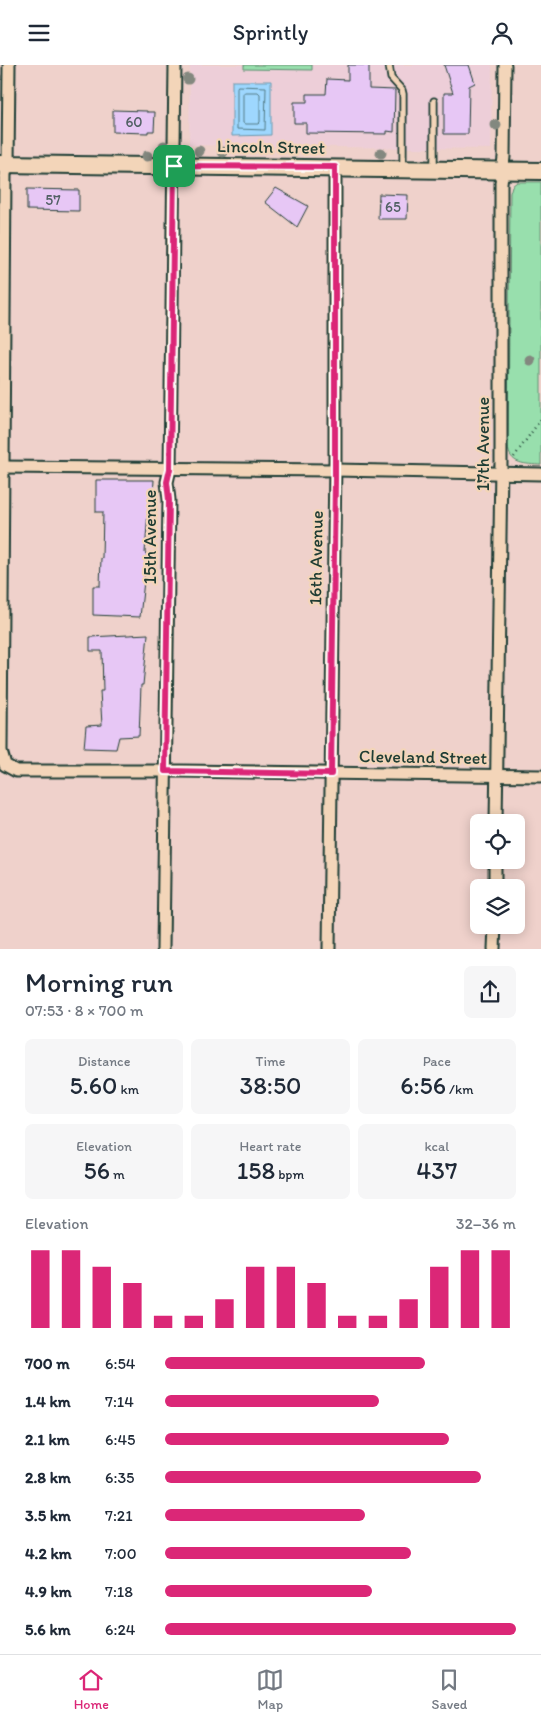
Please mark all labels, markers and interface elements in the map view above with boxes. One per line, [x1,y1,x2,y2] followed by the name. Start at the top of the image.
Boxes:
[25,19,53,47] icon: menu
[233,19,308,46] text: Sprintly
[488,19,516,47] icon: person
[125,113,143,131] house number: 60
[217,135,326,159] street label: Lincoln Street
[153,145,195,187] pin
[160,152,188,180] icon: arrive
[45,191,61,209] house number: 57
[385,198,401,216] house number: 65
[472,397,494,491] street label: 17th Avenue
[139,490,161,584] street label: 15th Avenue
[304,510,328,606] street label: 16th Avenue
[359,745,488,769] street label: Cleveland Street
[470,814,525,934] map controls
[470,814,525,869] button: locate
[470,879,525,934] button: layers
[25,965,173,999] text: Morning run
[464,966,516,1018] button: share
[25,1001,143,1020] text: 07:53 · 8 × 700 m
[78,1053,130,1070] text: Distance
[256,1053,285,1070] text: Time
[423,1053,451,1070] text: Pace
[69,1070,117,1100] text: 5.60
[240,1070,301,1100] text: 38:50
[400,1070,446,1100] text: 6:56
[117,1081,139,1098] text: km
[446,1081,473,1098] text: /km
[76,1138,132,1155] text: Elevation
[240,1138,301,1155] text: Heart rate
[424,1138,449,1155] text: kcal
[84,1155,110,1185] text: 56
[237,1155,275,1185] text: 158
[416,1155,457,1185] text: 437
[110,1166,125,1183] text: m
[275,1166,304,1183] text: bpm
[25,1214,89,1233] text: Elevation
[456,1214,516,1233] text: 32–36 m
[25,1354,70,1373] text: 700 m
[105,1354,135,1373] text: 6:54
[25,1392,71,1411] text: 1.4 km
[105,1392,134,1411] text: 7:14
[25,1430,70,1449] text: 2.1 km
[105,1430,135,1449] text: 6:45
[25,1468,71,1487] text: 2.8 km
[105,1468,135,1487] text: 6:35
[25,1506,71,1525] text: 3.5 km
[105,1506,133,1525] text: 7:21
[25,1544,72,1563] text: 4.2 km
[105,1544,137,1563] text: 7:00
[25,1582,72,1601] text: 4.9 km
[105,1582,133,1601] text: 7:18
[25,1620,71,1639] text: 5.6 km
[105,1620,135,1639] text: 6:24
[74,1666,109,1713] tab: Home
[256,1666,284,1713] tab: Map
[432,1666,467,1713] tab: Saved

